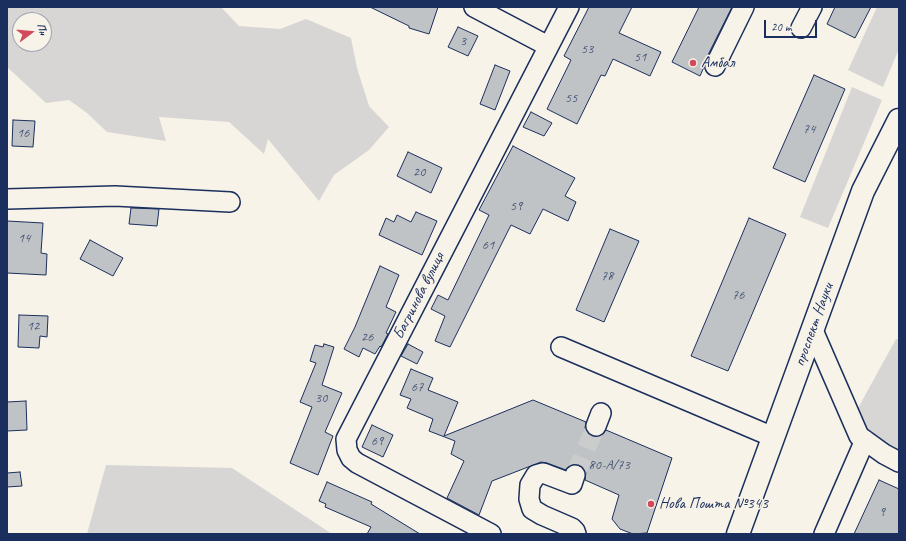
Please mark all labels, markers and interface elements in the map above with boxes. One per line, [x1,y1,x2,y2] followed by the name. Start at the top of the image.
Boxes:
[12,12,52,52] north arrow
[766,12,819,38] scale bar
[771,19,791,35] text: 20 m
[34,21,51,36] text: Пн
[460,33,466,49] house number: 3
[581,41,593,57] house number: 53
[634,49,646,65] house number: 51
[701,53,734,73] place label: Амбал
[688,58,698,68] marker: Амбал
[565,90,577,106] house number: 55
[803,121,815,137] house number: 74
[17,125,29,141] house number: 16
[413,164,425,180] house number: 20
[510,198,522,214] house number: 59
[18,230,30,246] house number: 14
[482,237,494,253] house number: 61
[389,249,449,343] street label: Багринова вулиця
[601,268,613,284] house number: 78
[790,281,838,369] street label: проспект Науки
[732,287,744,303] house number: 76
[27,318,39,334] house number: 12
[361,329,373,345] house number: 26
[411,379,423,395] house number: 67
[315,390,327,406] house number: 30
[371,433,383,449] house number: 69
[588,457,630,473] house number: 80-А/73
[659,494,768,514] place label: Нова Пошта №343
[646,499,656,509] marker: Нова Пошта №343
[879,504,885,520] house number: 9

